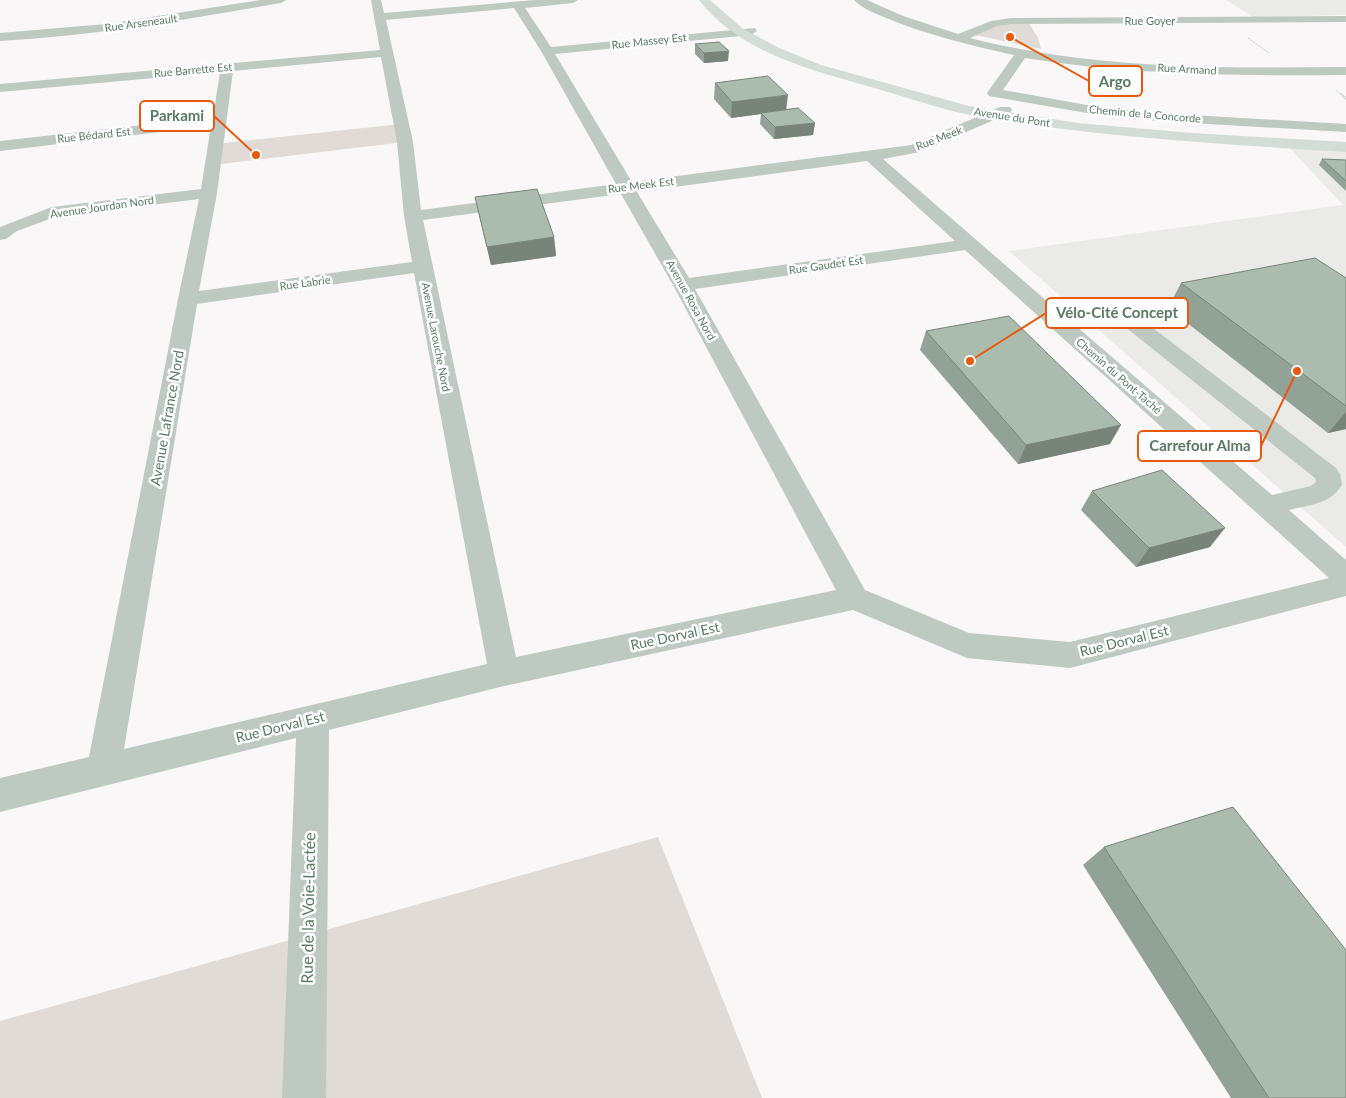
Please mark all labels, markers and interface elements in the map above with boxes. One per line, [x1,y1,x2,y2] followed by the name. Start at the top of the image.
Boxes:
[104,11,178,34] street label: Rue Arseneault
[1125,14,1175,27] street label: Rue Goyer
[611,30,687,51] street label: Rue Massey Est
[153,60,233,79] street label: Rue Barrette Est
[1157,60,1217,77] street label: Rue Armand
[1089,66,1142,96] callout: Argo
[1098,72,1132,90] text: Argo
[140,101,214,131] callout: Parkami
[1089,102,1202,125] street label: Chemin de la Concorde
[973,104,1051,129] street label: Avenue du Pont
[150,106,204,124] text: Parkami
[914,123,964,152] street label: Rue Meek
[57,124,131,145] street label: Rue Bédard Est
[607,174,675,195] street label: Rue Meek Est
[49,193,155,220] street label: Avenue Jourdan Nord
[788,253,864,276] street label: Rue Gaudet Est
[664,257,719,342] street label: Avenue Rosa Nord
[279,272,331,293] street label: Rue Labrie
[420,281,453,393] street label: Avenue Larouche Nord
[1046,298,1188,328] callout: Vélo-Cité Concept
[1055,303,1178,321] text: Vélo-Cité Concept
[1074,335,1165,416] street label: Chemin du Pont-Taché
[146,349,187,487] street label: Avenue Lafrance Nord
[1138,431,1261,461] callout: Carrefour Alma
[1149,436,1251,454] text: Carrefour Alma
[629,618,721,653] street label: Rue Dorval Est
[1078,621,1170,660] street label: Rue Dorval Est
[234,707,326,746] street label: Rue Dorval Est
[297,832,318,984] street label: Rue de la Voie-Lactée

